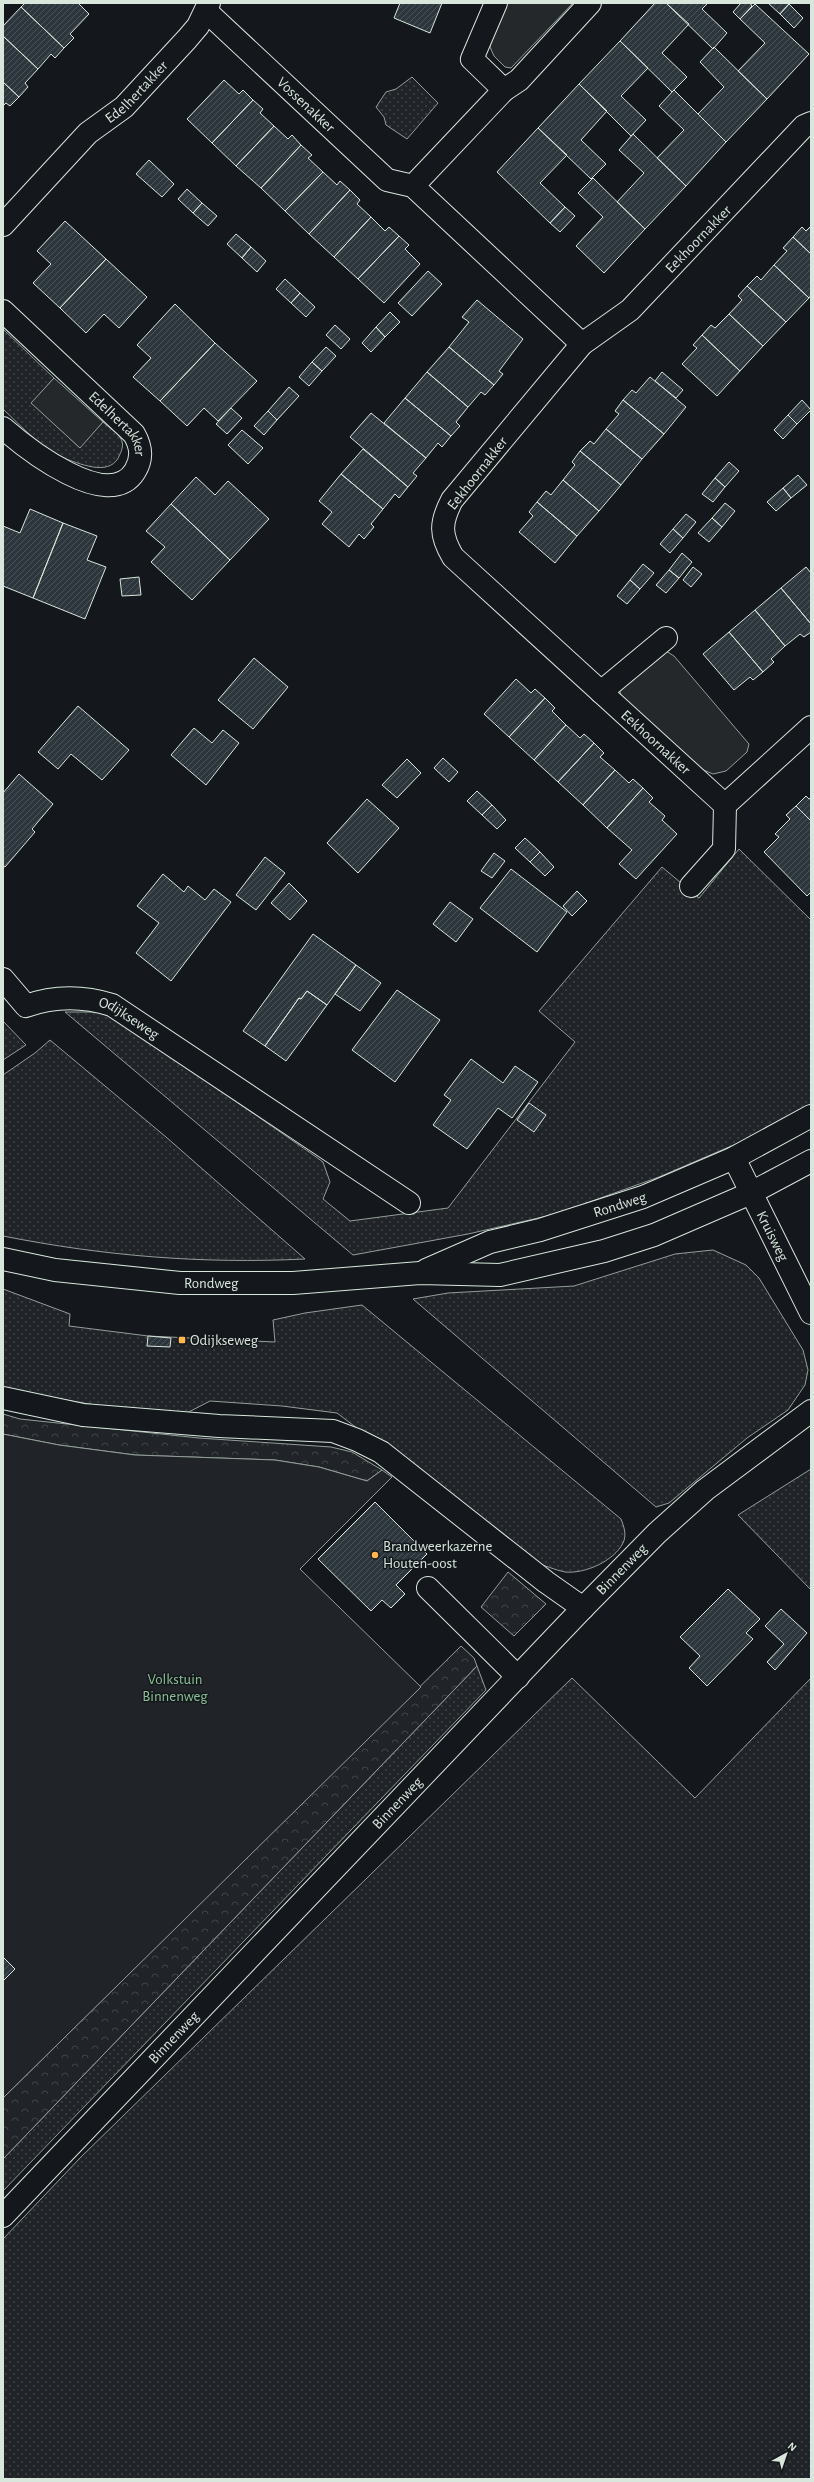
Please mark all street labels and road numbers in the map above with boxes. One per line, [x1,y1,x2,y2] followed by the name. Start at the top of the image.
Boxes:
[102,58,171,126] street label: Edelhertakker
[274,74,338,135] street label: Vossenakker
[663,202,734,276] street label: Eekhoornakker
[86,389,147,456] street label: Edelhertakker
[444,434,510,512] street label: Eekhoornakker
[618,707,693,778] street label: Eekhoornakker
[97,995,162,1043] street label: Odijkseweg
[592,1189,649,1220] street label: Rondweg
[754,1209,791,1264] street label: Kruisweg
[184,1276,239,1291] street label: Rondweg
[593,1540,651,1598] street label: Binnenweg
[369,1774,426,1832] street label: Binnenweg
[146,2008,202,2066] street label: Binnenweg

